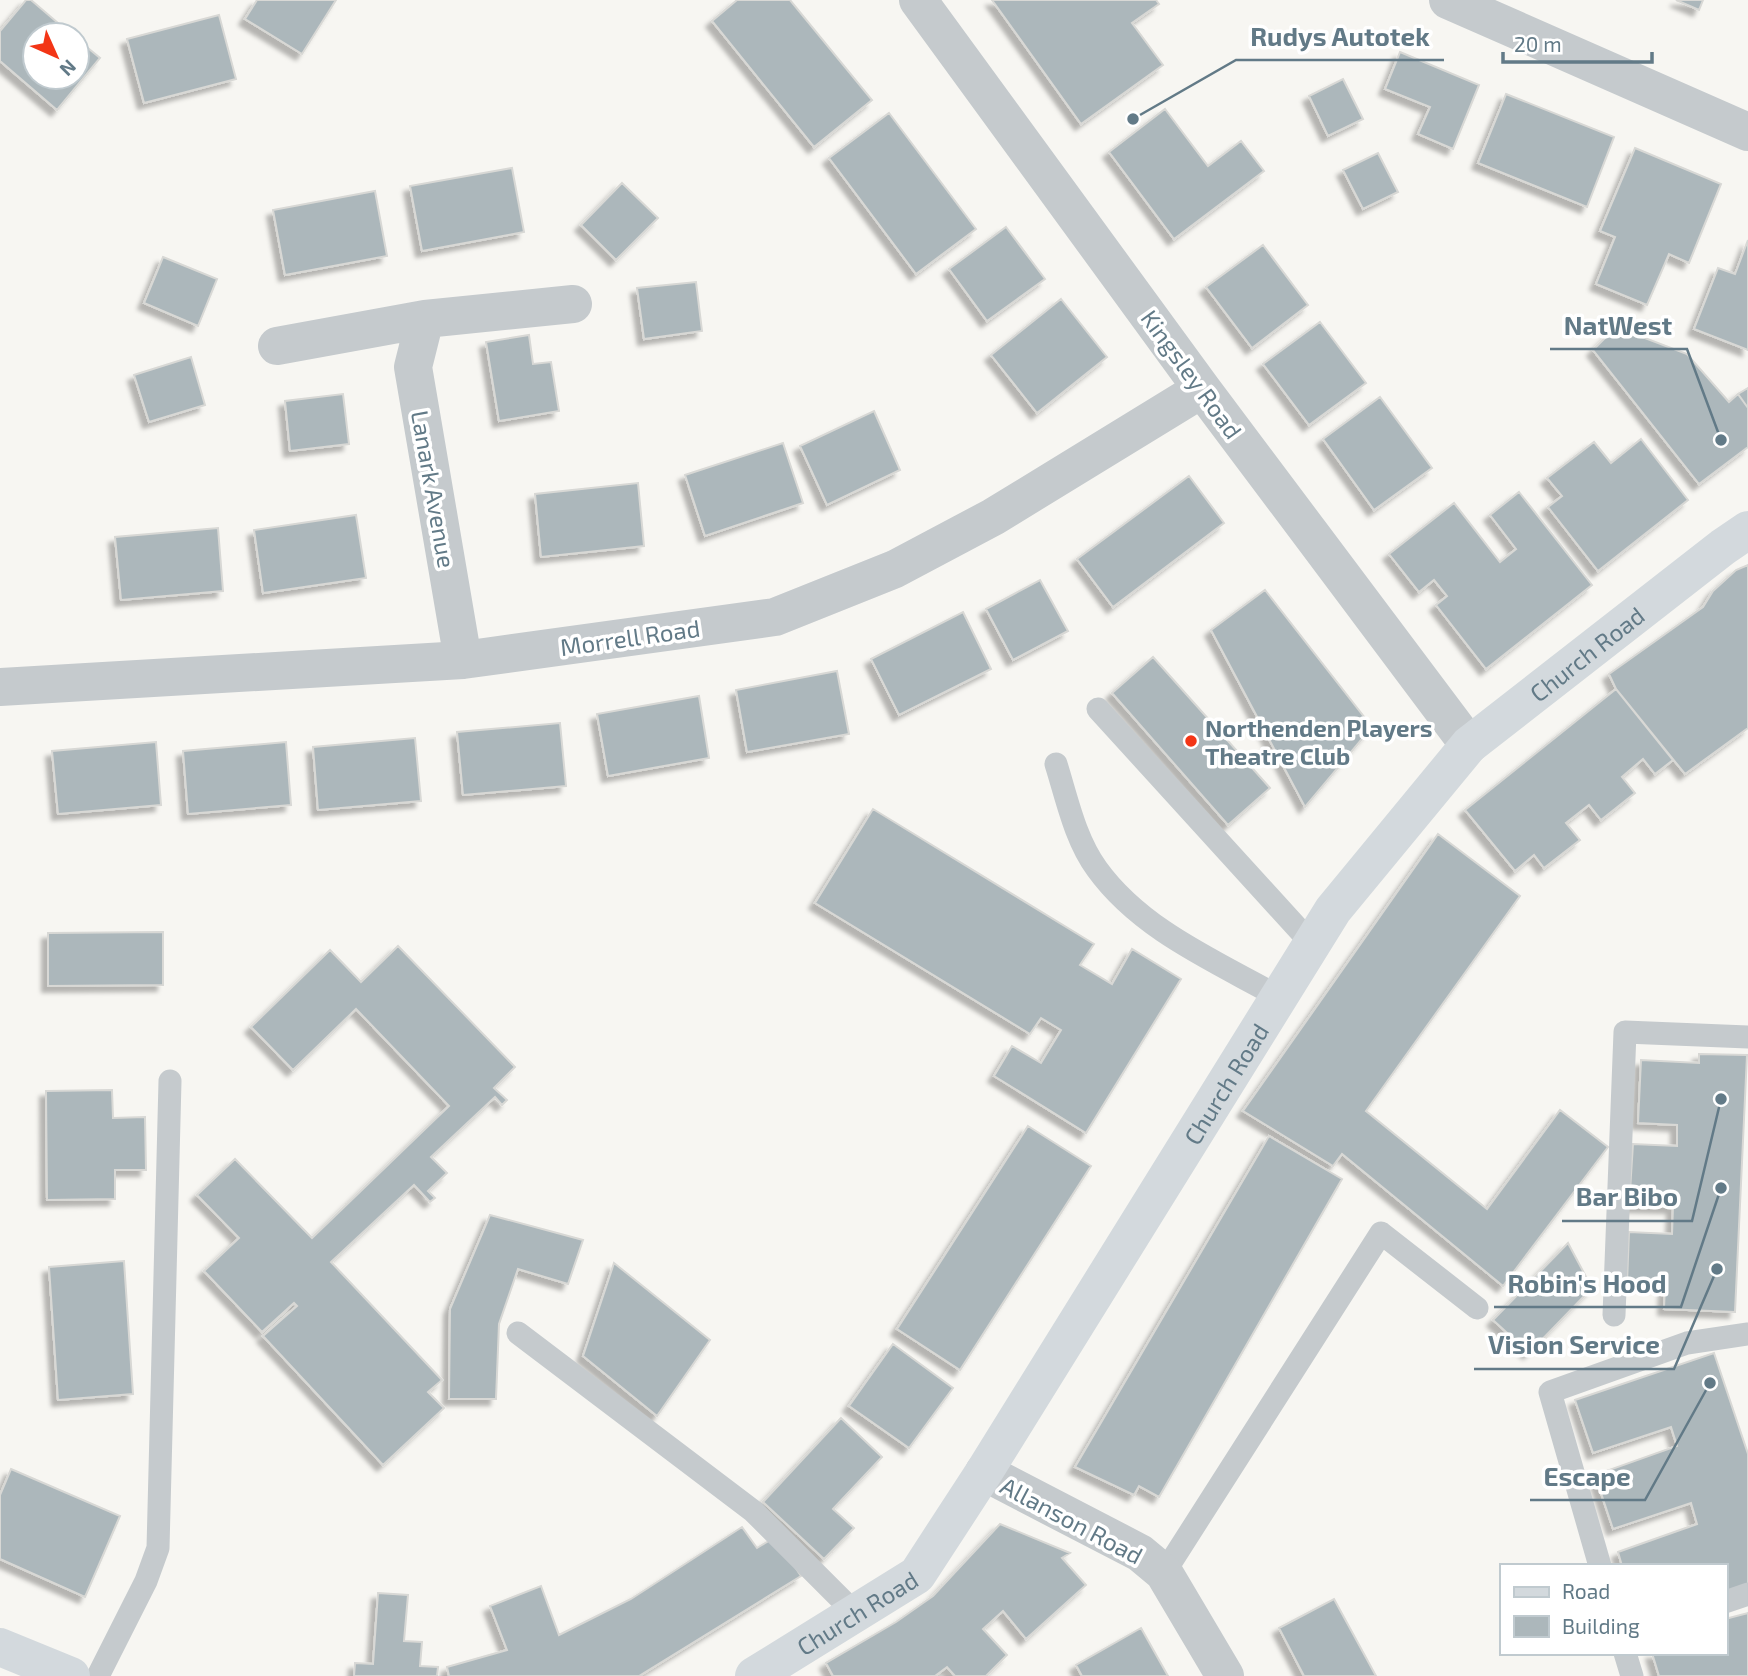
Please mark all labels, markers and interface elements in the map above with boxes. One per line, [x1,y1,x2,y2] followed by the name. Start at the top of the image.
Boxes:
[1236,13,1444,60] callout: Rudys Autotek
[1250,20,1430,52] text: Rudys Autotek
[21,21,91,91] north arrow
[1503,21,1652,65] scale bar
[1514,31,1562,56] text: 20 m
[55,55,81,81] text: N
[1550,302,1687,349] callout: NatWest
[1135,304,1249,444] street label: Kingsley Road
[1564,309,1672,340] text: NatWest
[406,408,462,570] street label: Lanark Avenue
[1524,600,1649,707] street label: Church Road
[558,613,702,661] street label: Morrell Road
[1205,713,1433,770] place label: Northenden Players Theatre Club
[1183,733,1199,749] marker: Northenden Players Theatre Club
[1177,1018,1274,1149] street label: Church Road
[1562,1174,1692,1221] callout: Bar Bibo
[1576,1180,1678,1211] text: Bar Bibo
[1494,1260,1681,1307] callout: Robin's Hood
[1507,1267,1667,1298] text: Robin's Hood
[1474,1322,1674,1369] callout: Vision Service
[1488,1328,1660,1359] text: Vision Service
[1530,1453,1645,1500] callout: Escape
[1543,1460,1631,1491] text: Escape
[996,1470,1148,1570] street label: Allanson Road
[791,1564,923,1661] street label: Church Road
[1500,1564,1727,1655] legend
[1562,1578,1610,1603] text: Road
[1562,1613,1640,1638] text: Building

